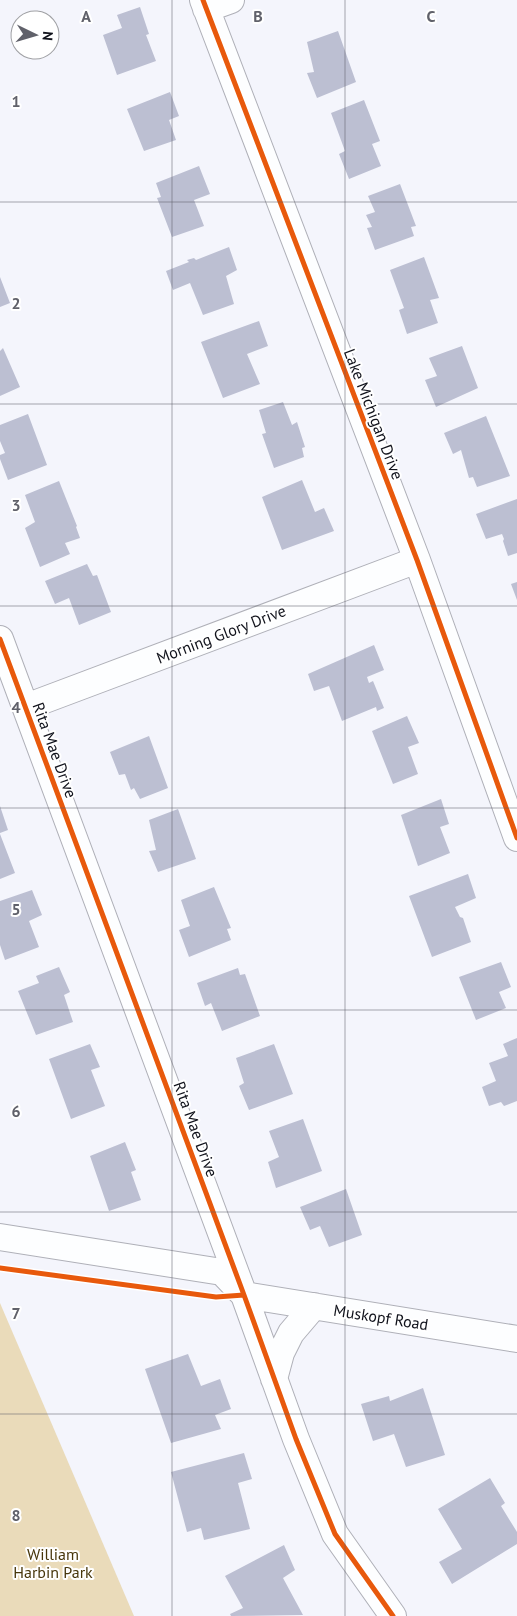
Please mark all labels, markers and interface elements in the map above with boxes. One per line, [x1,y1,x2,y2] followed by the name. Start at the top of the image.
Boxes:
[81,6,91,26] text: A
[253,6,263,26] text: B
[427,6,436,26] text: C
[10,10,60,60] north arrow
[39,31,57,42] text: N
[11,91,21,111] text: 1
[11,293,21,313] text: 2
[340,346,408,482] street label: Lake Michigan Drive
[11,495,21,515] text: 3
[154,600,288,668] street label: Morning Glory Drive
[11,697,21,717] text: 4
[28,699,82,801] street label: Rita Mae Drive
[11,899,21,919] text: 5
[169,1078,223,1180] street label: Rita Mae Drive
[11,1101,21,1121] text: 6
[332,1300,430,1334] street label: Muskopf Road
[11,1303,21,1323] text: 7
[11,1505,21,1525] text: 8
[13,1544,93,1582] park label: William Harbin Park

